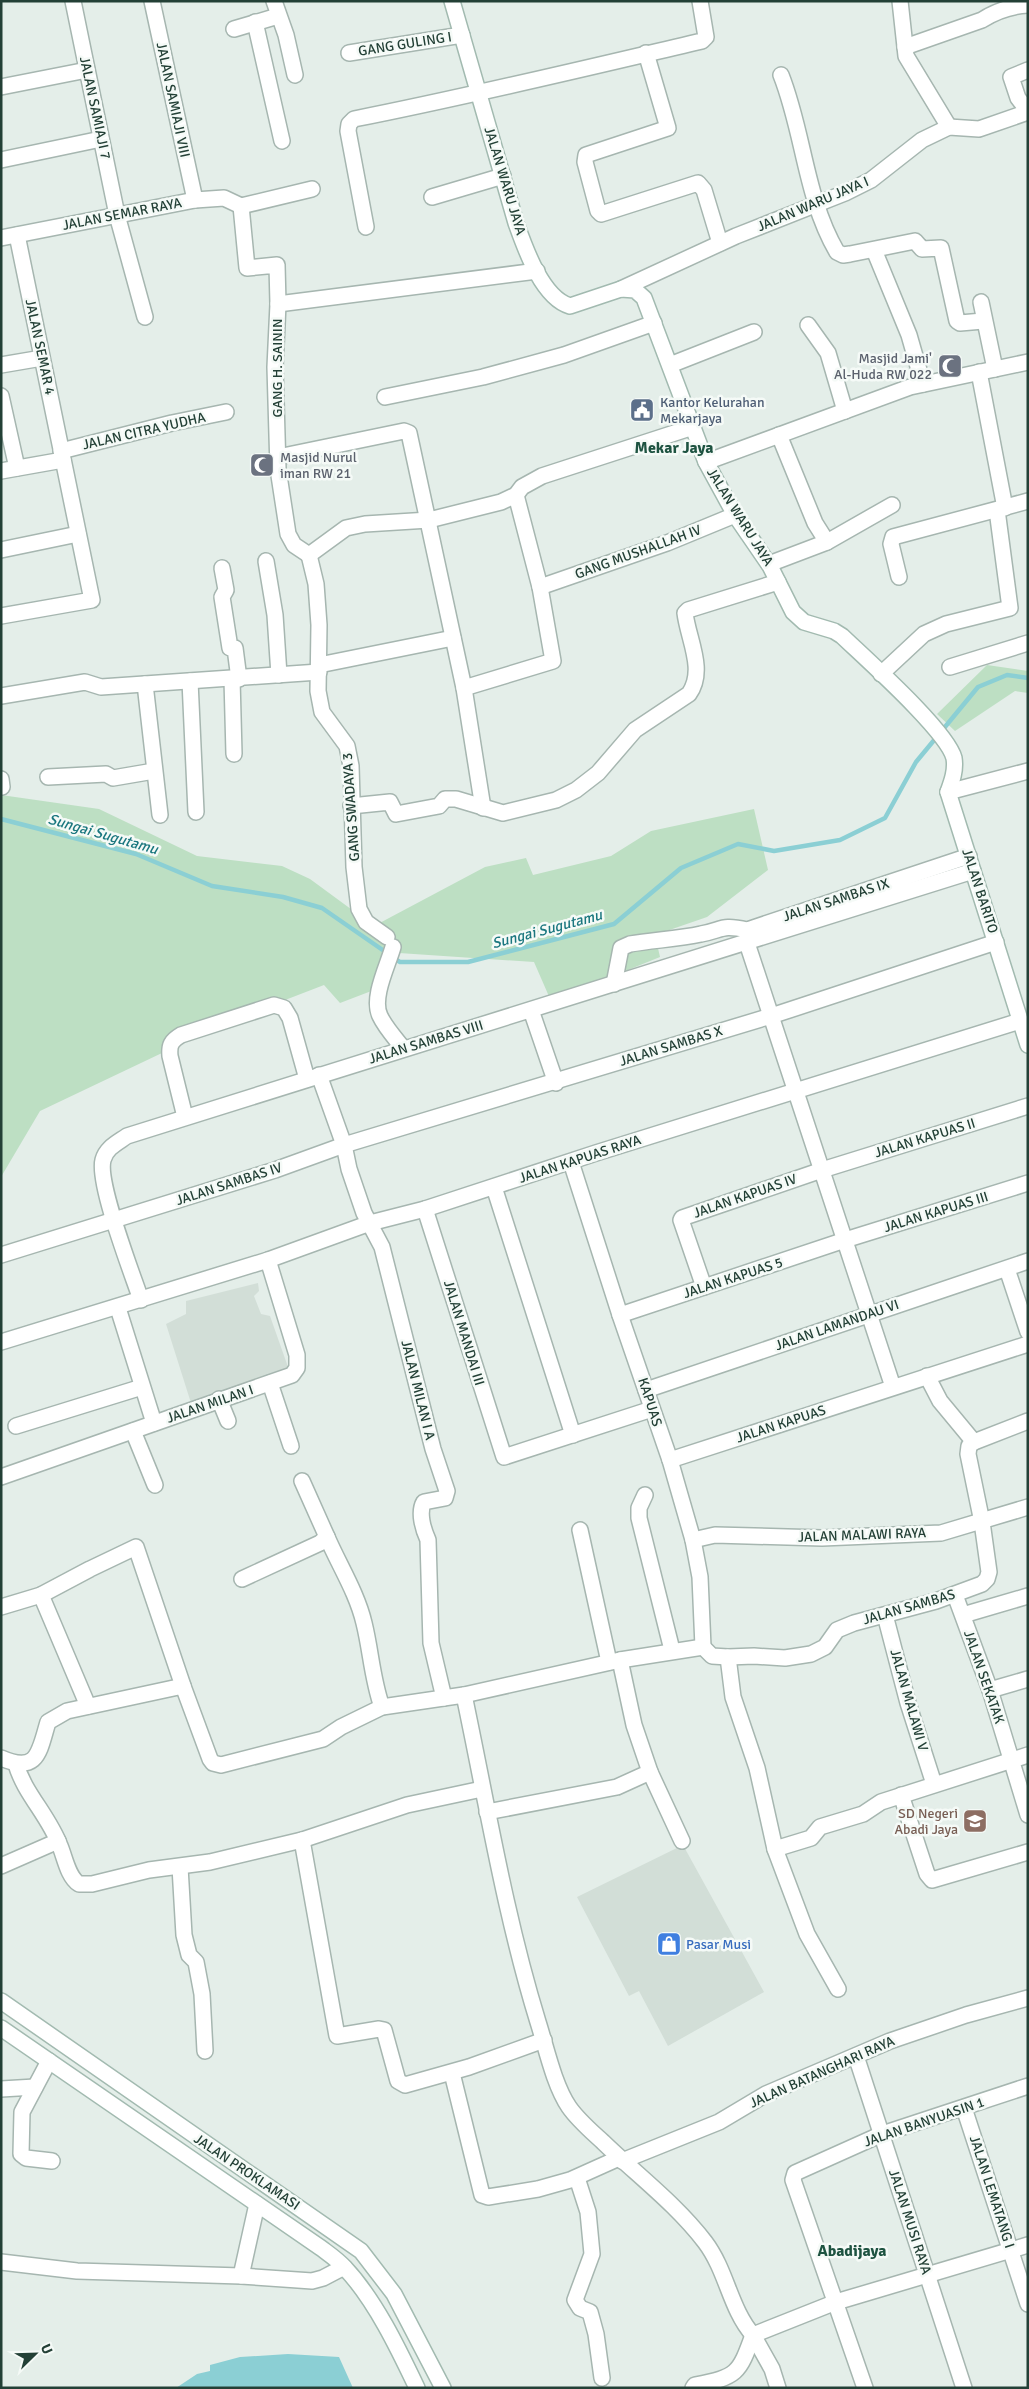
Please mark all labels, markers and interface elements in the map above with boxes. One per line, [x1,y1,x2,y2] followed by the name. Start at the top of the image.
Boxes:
[357,28,453,60] street label: GANG GULING I
[152,41,194,159] street label: JALAN SAMIAJI VIII
[76,55,114,161] street label: JALAN SAMIAJI 7
[480,125,530,238] street label: JALAN WARU JAYA
[755,173,871,235] street label: JALAN WARU JAYA I
[61,194,183,234] street label: JALAN SEMAR RAYA
[22,298,59,397] street label: JALAN SEMAR 4
[269,319,286,417] street label: GANG H. SAININ
[834,350,932,383] place label: Masjid Jami' Al-Huda RW 022
[937,353,963,379] mosque icon: Masjid Jami' Al-Huda RW 022
[660,394,765,427] place label: Kantor Kelurahan Mekarjaya
[629,397,655,423] public building icon: Kantor Kelurahan Mekarjaya
[81,408,208,453] street label: JALAN CITRA YUDHA
[635,438,713,458] district label: Mekar Jaya
[280,449,357,482] place label: Masjid Nurul iman RW 21
[249,452,275,478] mosque icon: Masjid Nurul iman RW 21
[703,465,777,570] street label: JALAN WARU JAYA
[573,521,703,583] street label: GANG MUSHALLAH IV
[339,752,363,862] street label: GANG SWADAYA 3
[46,810,161,858] water label: Sungai Sugutamu
[958,846,1002,936] street label: JALAN BARITO
[781,875,891,925] street label: JALAN SAMBAS IX
[490,905,605,952] water label: Sungai Sugutamu
[367,1017,485,1067] street label: JALAN SAMBAS VIII
[618,1022,724,1070] street label: JALAN SAMBAS X
[873,1115,977,1161] street label: JALAN KAPUAS II
[517,1131,644,1187] street label: JALAN KAPUAS RAYA
[174,1159,284,1209] street label: JALAN SAMBAS IV
[691,1170,799,1222] street label: JALAN KAPUAS IV
[882,1188,990,1236] street label: JALAN KAPUAS III
[681,1254,785,1302] street label: JALAN KAPUAS 5
[440,1278,488,1388] street label: JALAN MANDAI III
[773,1296,901,1354] street label: JALAN LAMANDAU VI
[397,1338,439,1442] street label: JALAN MILAN I A
[634,1375,666,1429] street label: KAPUAS
[164,1381,256,1427] street label: JALAN MILAN I
[734,1401,828,1446] street label: JALAN KAPUAS
[798,1524,927,1546] street label: JALAN MALAWI RAYA
[861,1586,957,1628] street label: JALAN SAMBAS
[960,1628,1008,1727] street label: JALAN SEKATAK
[886,1647,932,1753] street label: JALAN MALAWI V
[894,1805,958,1838] place label: SD Negeri Abadi Jaya
[962,1808,988,1834] school or university icon: SD Negeri Abadi Jaya
[656,1931,682,1957] shop icon: Pasar Musi
[686,1936,751,1953] place label: Pasar Musi
[747,2032,898,2112] street label: JALAN BATANGHARI RAYA
[862,2093,986,2151] street label: JALAN BANYUASIN 1
[191,2130,303,2214] street label: JALAN PROKLAMASI
[966,2134,1018,2250] street label: JALAN LEMATANG I
[885,2167,935,2277] street label: JALAN MUSI RAYA
[817,2241,887,2261] district label: Abadijaya
[10,2329,60,2379] north arrow
[37,2341,56,2357] text: U

